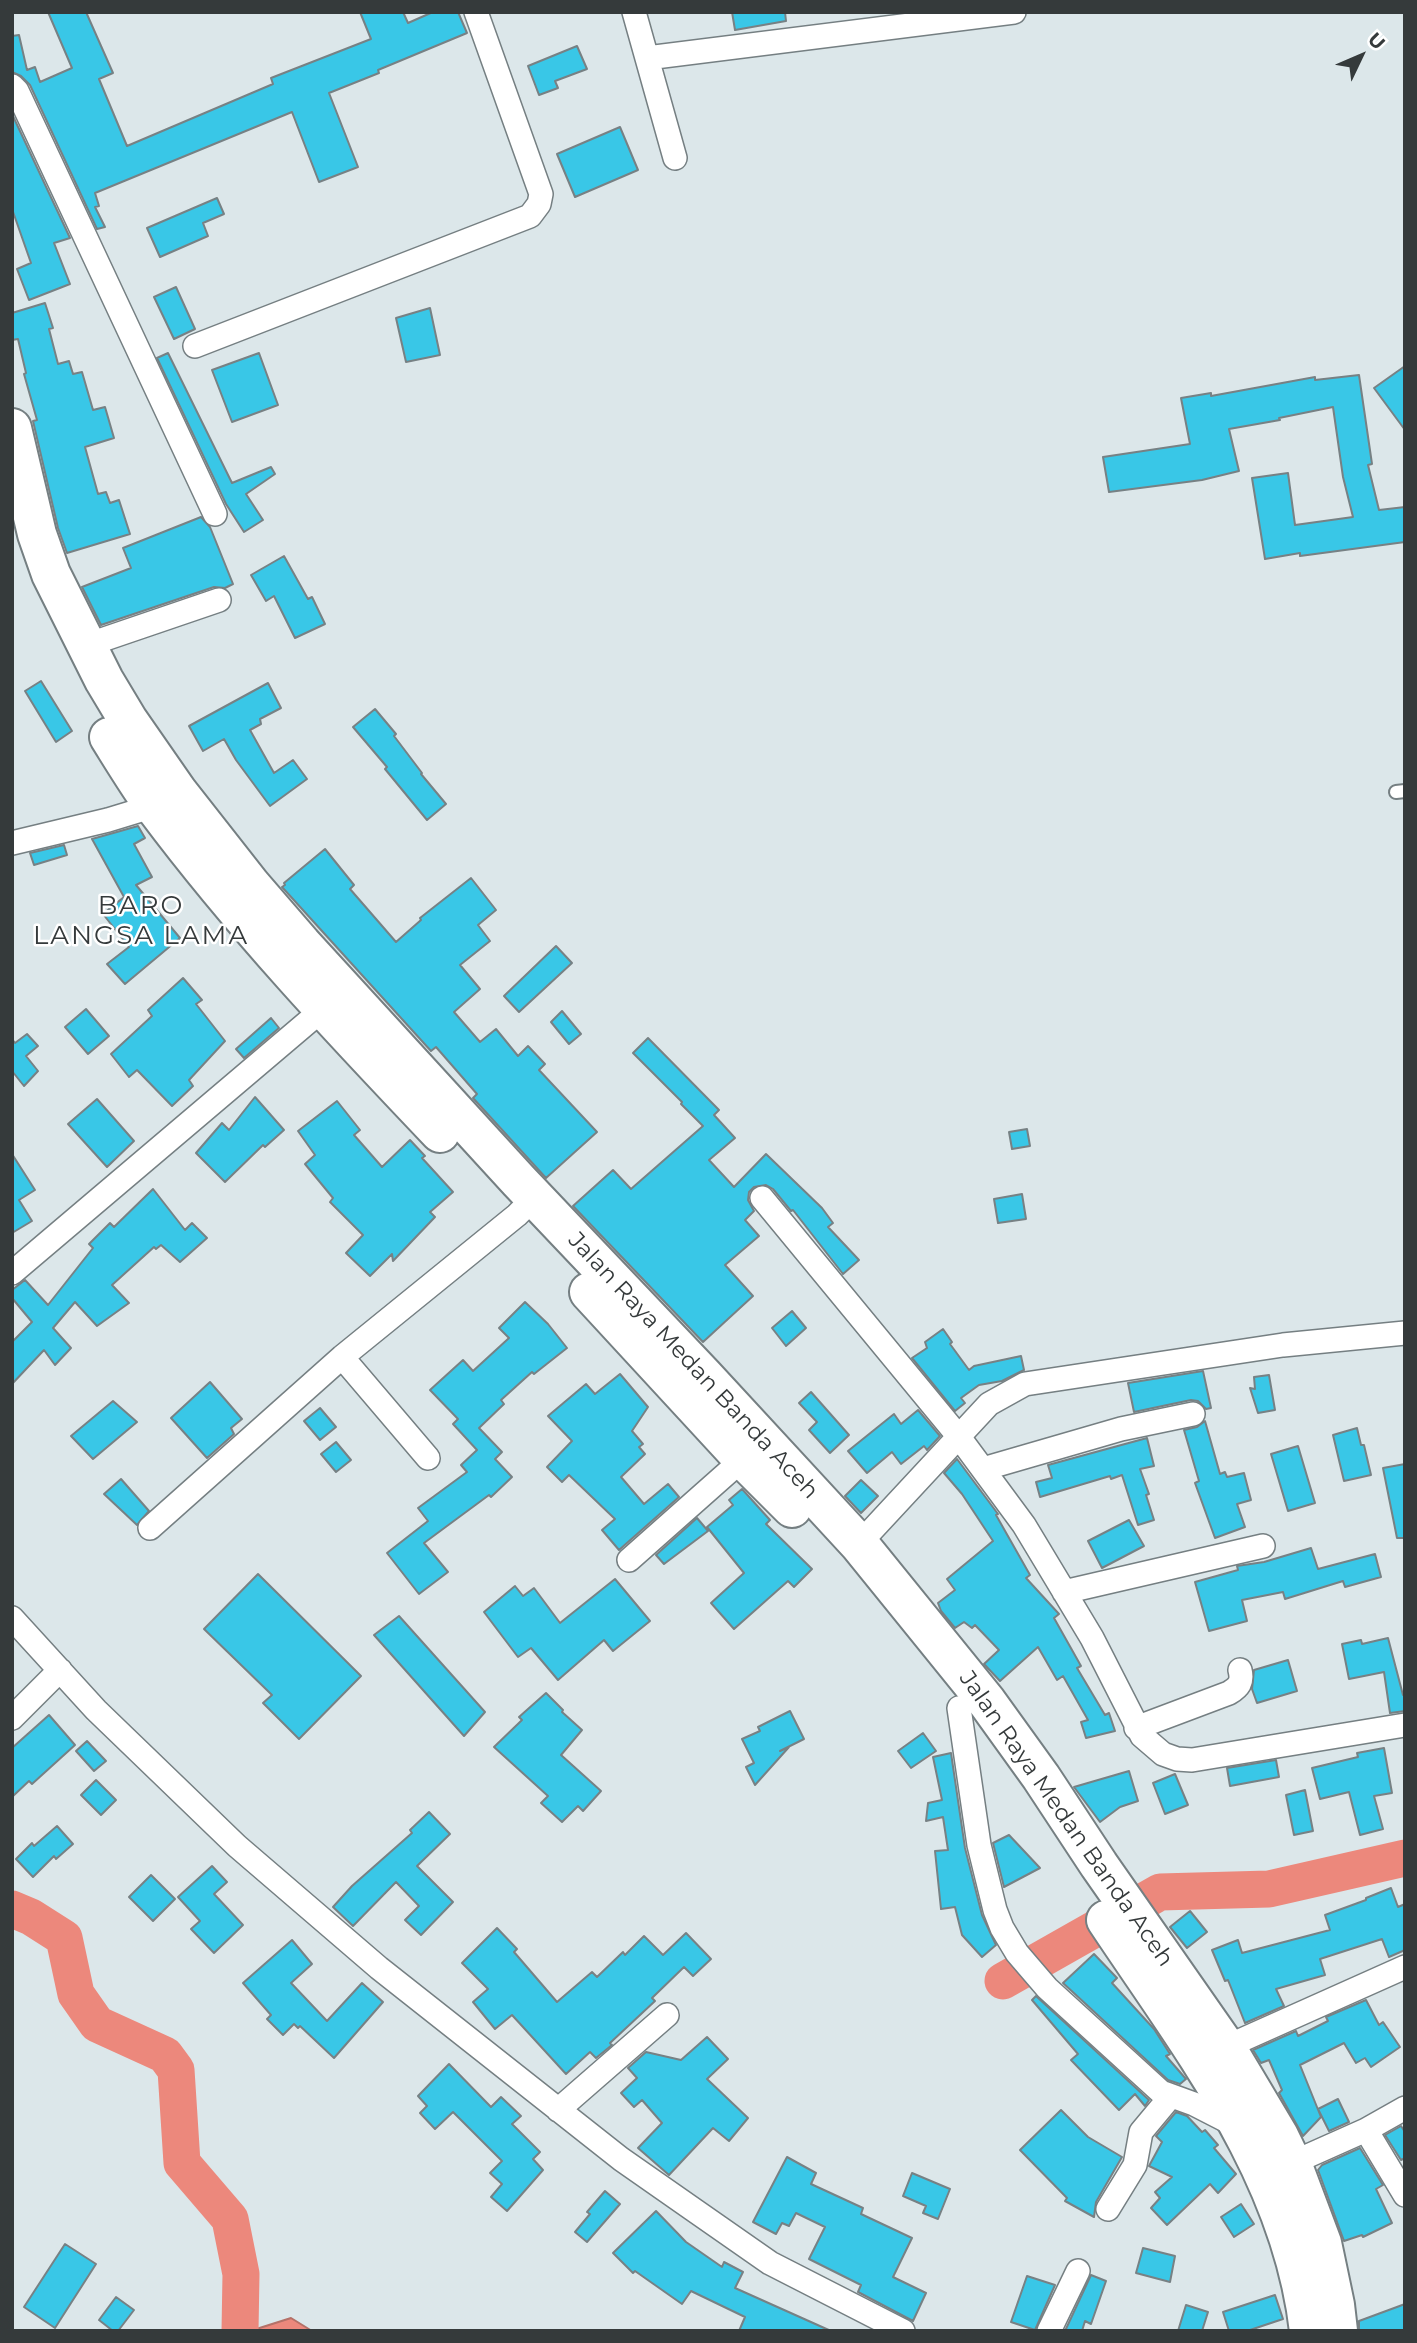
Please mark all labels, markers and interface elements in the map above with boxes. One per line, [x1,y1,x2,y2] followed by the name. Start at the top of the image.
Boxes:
[1326,21,1396,91] north arrow
[1363,28,1390,54] text: U
[34,890,248,951] district label: BARO LANGSA LAMA
[562,1227,824,1505] street label: Jalan Raya Medan Banda Aceh
[953,1666,1179,1972] street label: Jalan Raya Medan Banda Aceh

